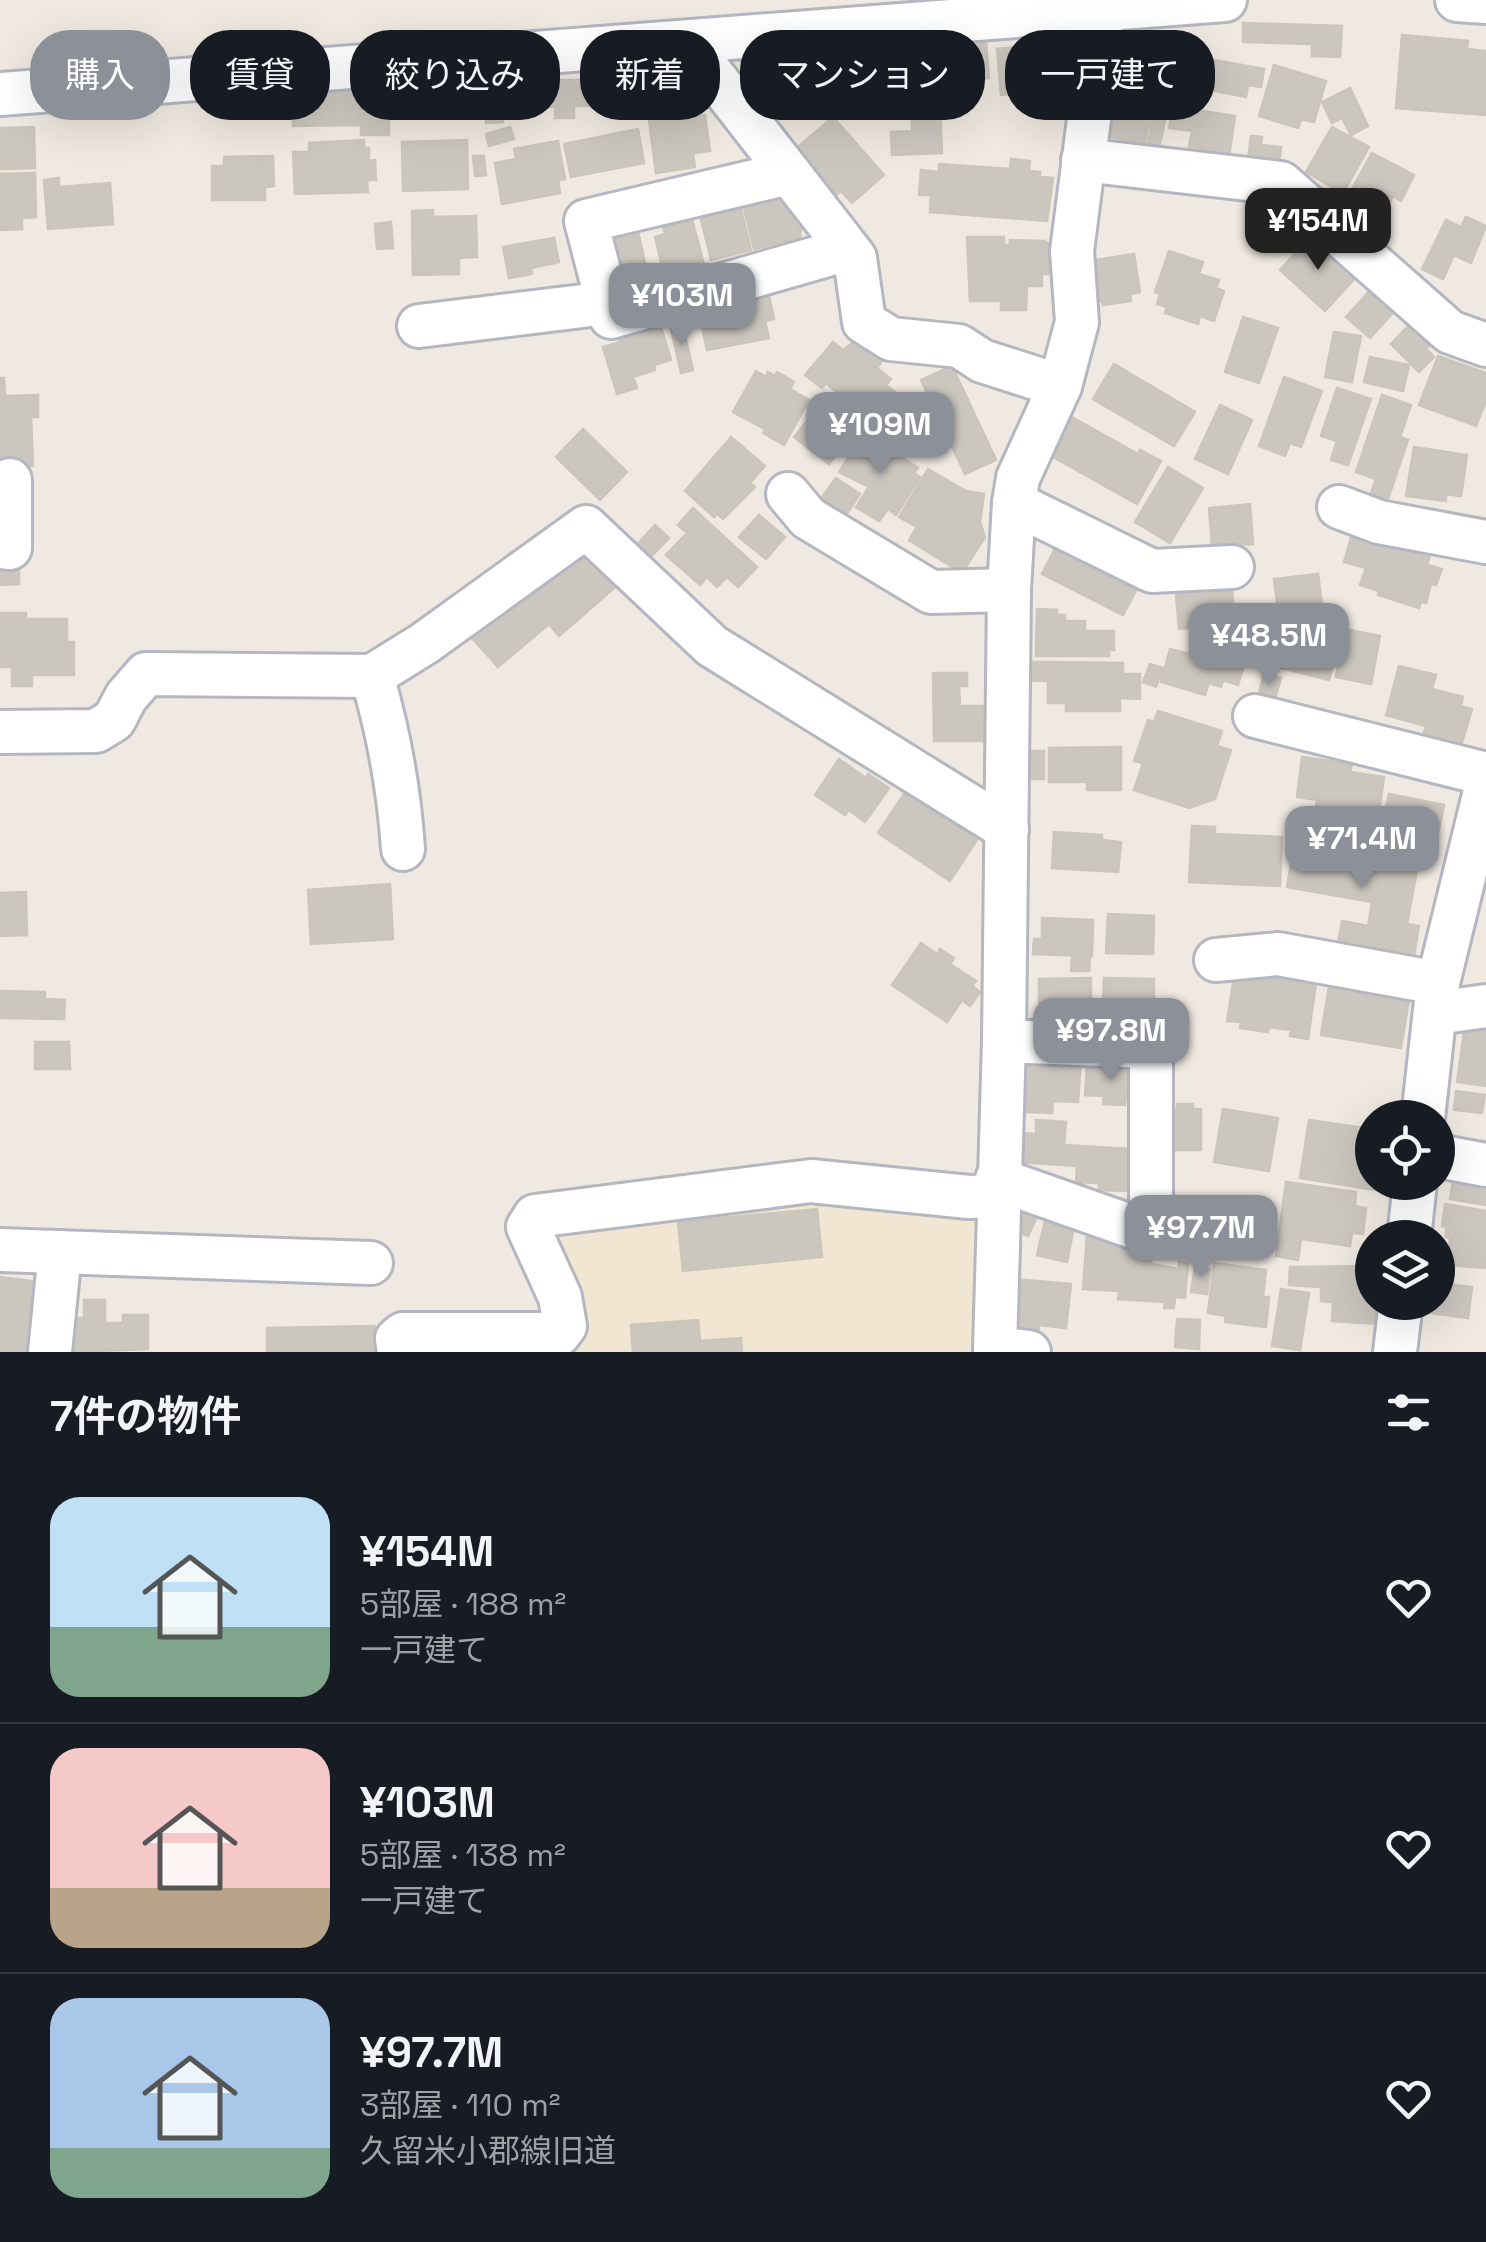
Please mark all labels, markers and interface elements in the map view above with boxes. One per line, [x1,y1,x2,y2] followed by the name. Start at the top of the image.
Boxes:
[30,30,170,120] chip: 購入
[190,30,330,120] chip: 賃貸
[350,30,560,120] chip: 絞り込み
[580,30,720,120] chip: 新着
[740,30,985,120] chip: マンション
[1005,30,1215,120] chip: 一戸建て
[1248,188,1388,273] pin: ¥154M
[1267,200,1369,240] text: ¥154M
[612,263,752,348] pin: ¥103M
[631,275,733,315] text: ¥103M
[810,392,950,477] pin: ¥109M
[828,404,932,444] text: ¥109M
[1188,603,1350,688] pin: ¥48.5M
[1211,615,1327,655] text: ¥48.5M
[1281,806,1443,891] pin: ¥71.4M
[1307,818,1417,858] text: ¥71.4M
[1030,998,1192,1083] pin: ¥97.8M
[1055,1010,1167,1050] text: ¥97.8M
[1355,1100,1455,1320] map controls
[1355,1100,1455,1200] button: locate
[1120,1195,1282,1280] pin: ¥97.7M
[1147,1207,1255,1247] text: ¥97.7M
[1355,1220,1455,1320] button: layers
[1381,1385,1436,1440] icon: filters
[50,1390,241,1443] text: 7件の物件
[360,1525,494,1578] text: ¥154M
[130,1537,250,1657] icon: home
[1381,1570,1436,1625] icon: heart
[360,1584,566,1624] text: 5部屋 · 188 m²
[360,1630,488,1670] text: 一戸建て
[360,1776,495,1829] text: ¥103M
[130,1788,250,1908] icon: home
[1381,1821,1436,1876] icon: heart
[360,1835,566,1875] text: 5部屋 · 138 m²
[360,1881,488,1921] text: 一戸建て
[360,2026,503,2079] text: ¥97.7M
[130,2038,250,2158] icon: home
[1381,2071,1436,2126] icon: heart
[360,2085,560,2125] text: 3部屋 · 110 m²
[360,2131,616,2171] text: 久留米小郡線旧道

